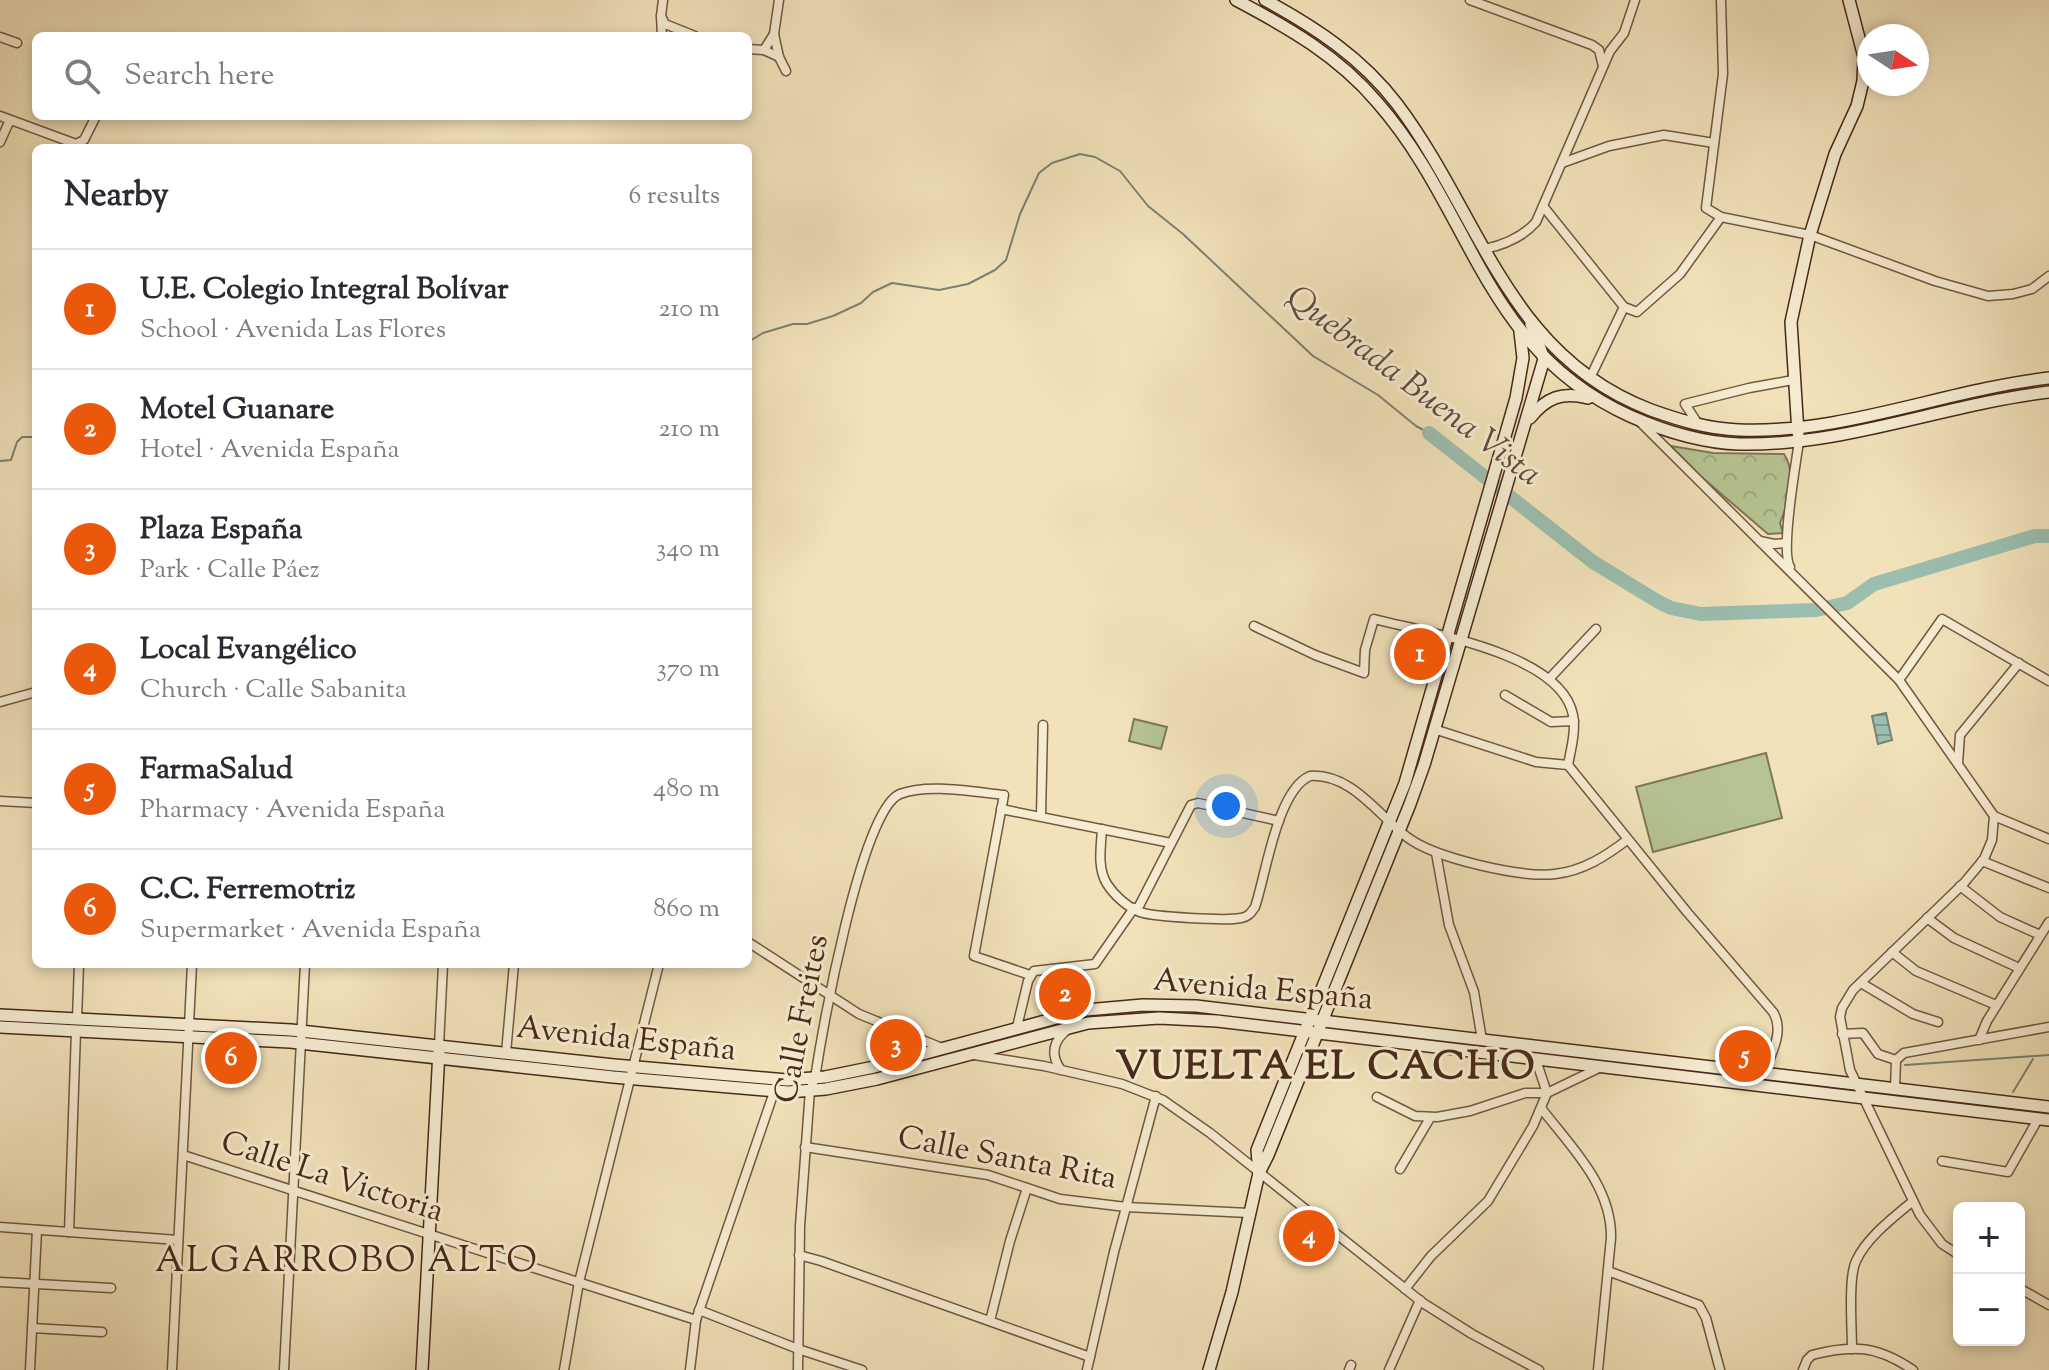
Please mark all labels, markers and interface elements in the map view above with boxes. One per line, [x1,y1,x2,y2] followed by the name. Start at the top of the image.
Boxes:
[1857,24,1929,96] north arrow
[32,32,752,120] search box
[60,54,104,98] icon: search
[124,55,274,98] text: Search here
[64,172,169,221] text: Nearby
[628,178,720,215] text: 6 results
[140,269,509,312] text: U.E. Colegio Integral Bolívar
[1275,275,1551,499] water label: Quebrada Buena Vista
[86,291,94,328] text: 1
[658,291,720,328] text: 210 m
[140,312,446,349] text: School · Avenida Las Flores
[140,389,334,432] text: Motel Guanare
[84,411,96,448] text: 2
[658,411,720,448] text: 210 m
[140,432,400,469] text: Hotel · Avenida España
[140,509,303,552] text: Plaza España
[85,531,95,568] text: 3
[656,531,720,568] text: 340 m
[140,552,320,589] text: Park · Calle Páez
[1394,624,1446,684] pin: 1
[140,629,357,672] text: Local Evangélico
[83,651,97,688] text: 4
[656,651,720,688] text: 370 m
[140,672,407,709] text: Church · Calle Sabanita
[140,749,293,792] text: FarmaSalud
[86,771,94,808] text: 5
[653,771,720,808] text: 480 m
[1206,786,1246,826] your location
[140,792,445,829] text: Pharmacy · Avenida España
[140,869,355,912] text: C.C. Ferremotriz
[84,891,96,928] text: 6
[653,891,720,928] text: 860 m
[140,912,481,949] text: Supermarket · Avenida España
[764,931,842,1107] street label: Calle Freites
[1151,958,1375,1024] street label: Avenida España
[1039,964,1091,1024] pin: 2
[514,1006,738,1074] street label: Avenida España
[870,1015,922,1075] pin: 3
[1719,1026,1771,1086] pin: 5
[205,1028,257,1088] pin: 6
[1115,1040,1537,1097] district label: VUELTA EL CACHO
[894,1115,1121,1203] street label: Calle Santa Rita
[215,1120,450,1236] street label: Calle La Victoria
[1953,1202,2025,1346] map controls
[1953,1202,2025,1274] button: +
[1283,1206,1335,1266] pin: 4
[155,1236,539,1288] district label: ALGARROBO ALTO
[1953,1274,2025,1346] button: −

